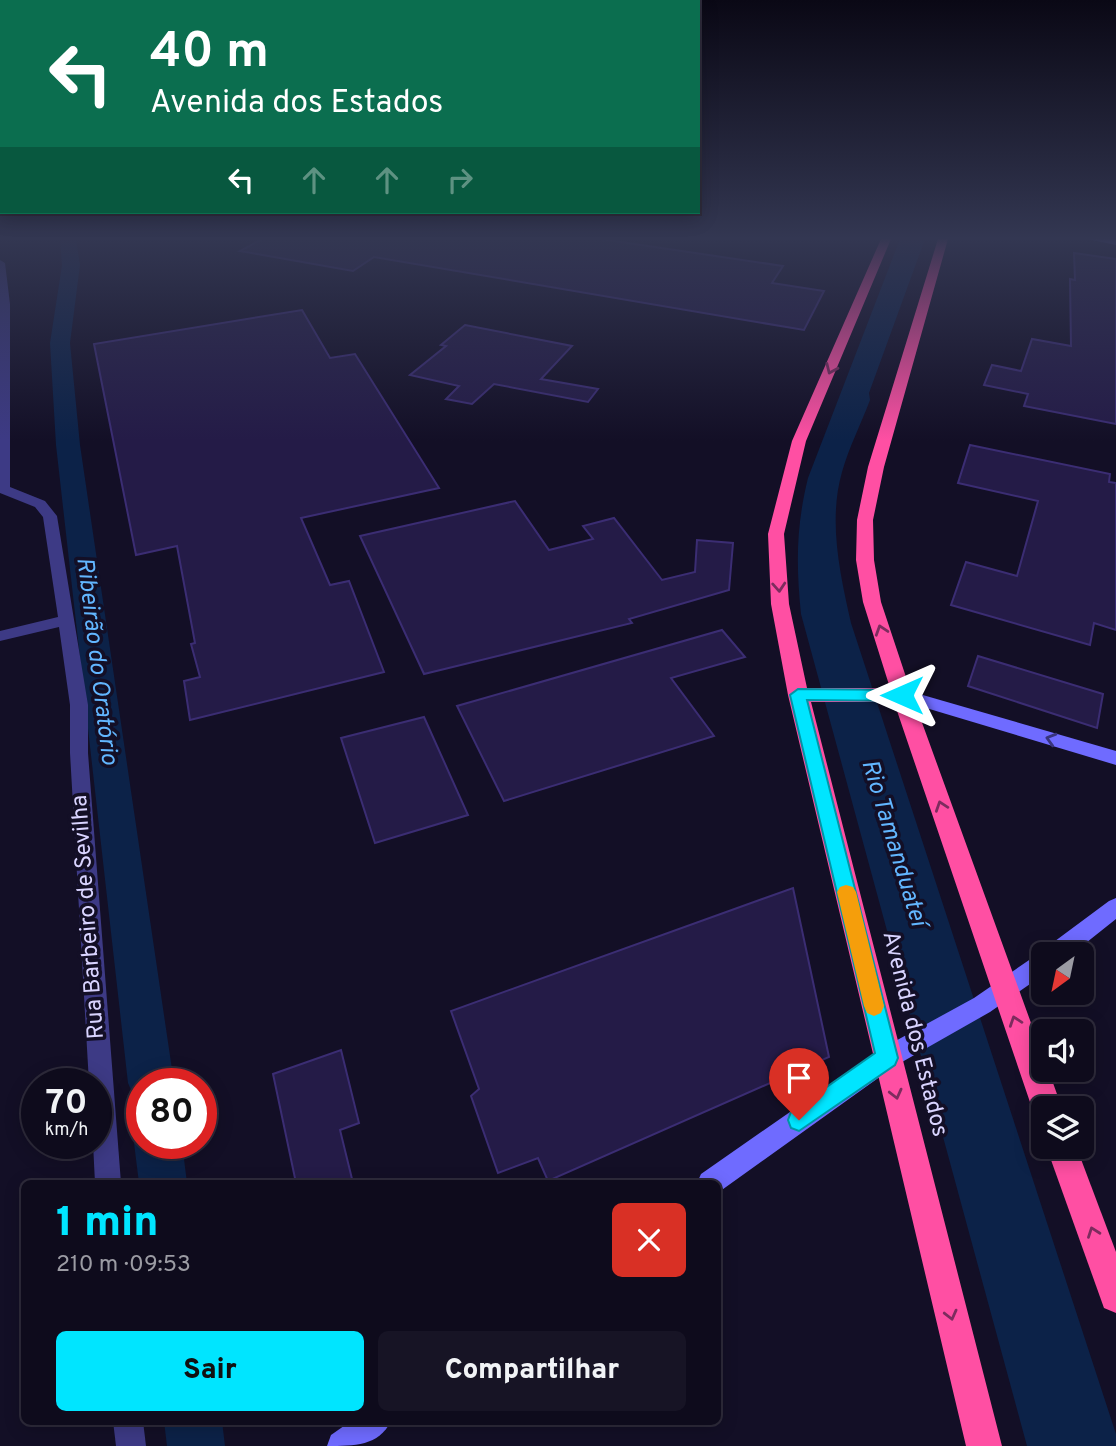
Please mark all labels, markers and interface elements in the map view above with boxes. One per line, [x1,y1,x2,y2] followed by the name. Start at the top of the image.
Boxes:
[150,23,269,85] text: 40 m
[35,28,126,119] icon: left
[150,84,443,124] text: Avenida dos Estados
[222,161,260,199] icon: left
[295,161,333,199] icon: ahead
[368,161,406,199] icon: ahead
[441,161,479,199] icon: right
[825,362,839,374] one-way arrow
[68,555,124,767] water label: Ribeirão do Oratório
[771,582,786,593] one-way arrow
[875,625,889,637] one-way arrow
[865,658,939,732] position arrow
[1045,733,1057,748] one-way arrow
[853,756,934,935] water label: Rio Tamanduateí
[66,794,112,1040] street label: Rua Barbeiro de Sevilha
[935,800,949,812] one-way arrow
[874,928,954,1140] street label: Avenida dos Estados
[1031,942,1094,1004] north arrow
[1031,942,1094,1159] map controls
[1010,1015,1024,1027] one-way arrow
[1031,1019,1094,1082] button: sound
[769,1048,829,1120] pin
[780,1059,818,1097] icon: arrive
[126,1068,217,1159] speed limit sign: 80
[46,1082,87,1126] text: 70
[888,1088,902,1100] one-way arrow
[1031,1096,1094,1159] button: layers
[45,1119,88,1142] text: km/h
[56,1198,159,1251] text: 1 min
[612,1203,686,1277] button: close
[1087,1226,1101,1238] one-way arrow
[56,1251,191,1280] text: 210 m · 09:53
[943,1309,957,1321] one-way arrow
[56,1331,364,1411] button: Sair
[378,1331,686,1411] button: Compartilhar

